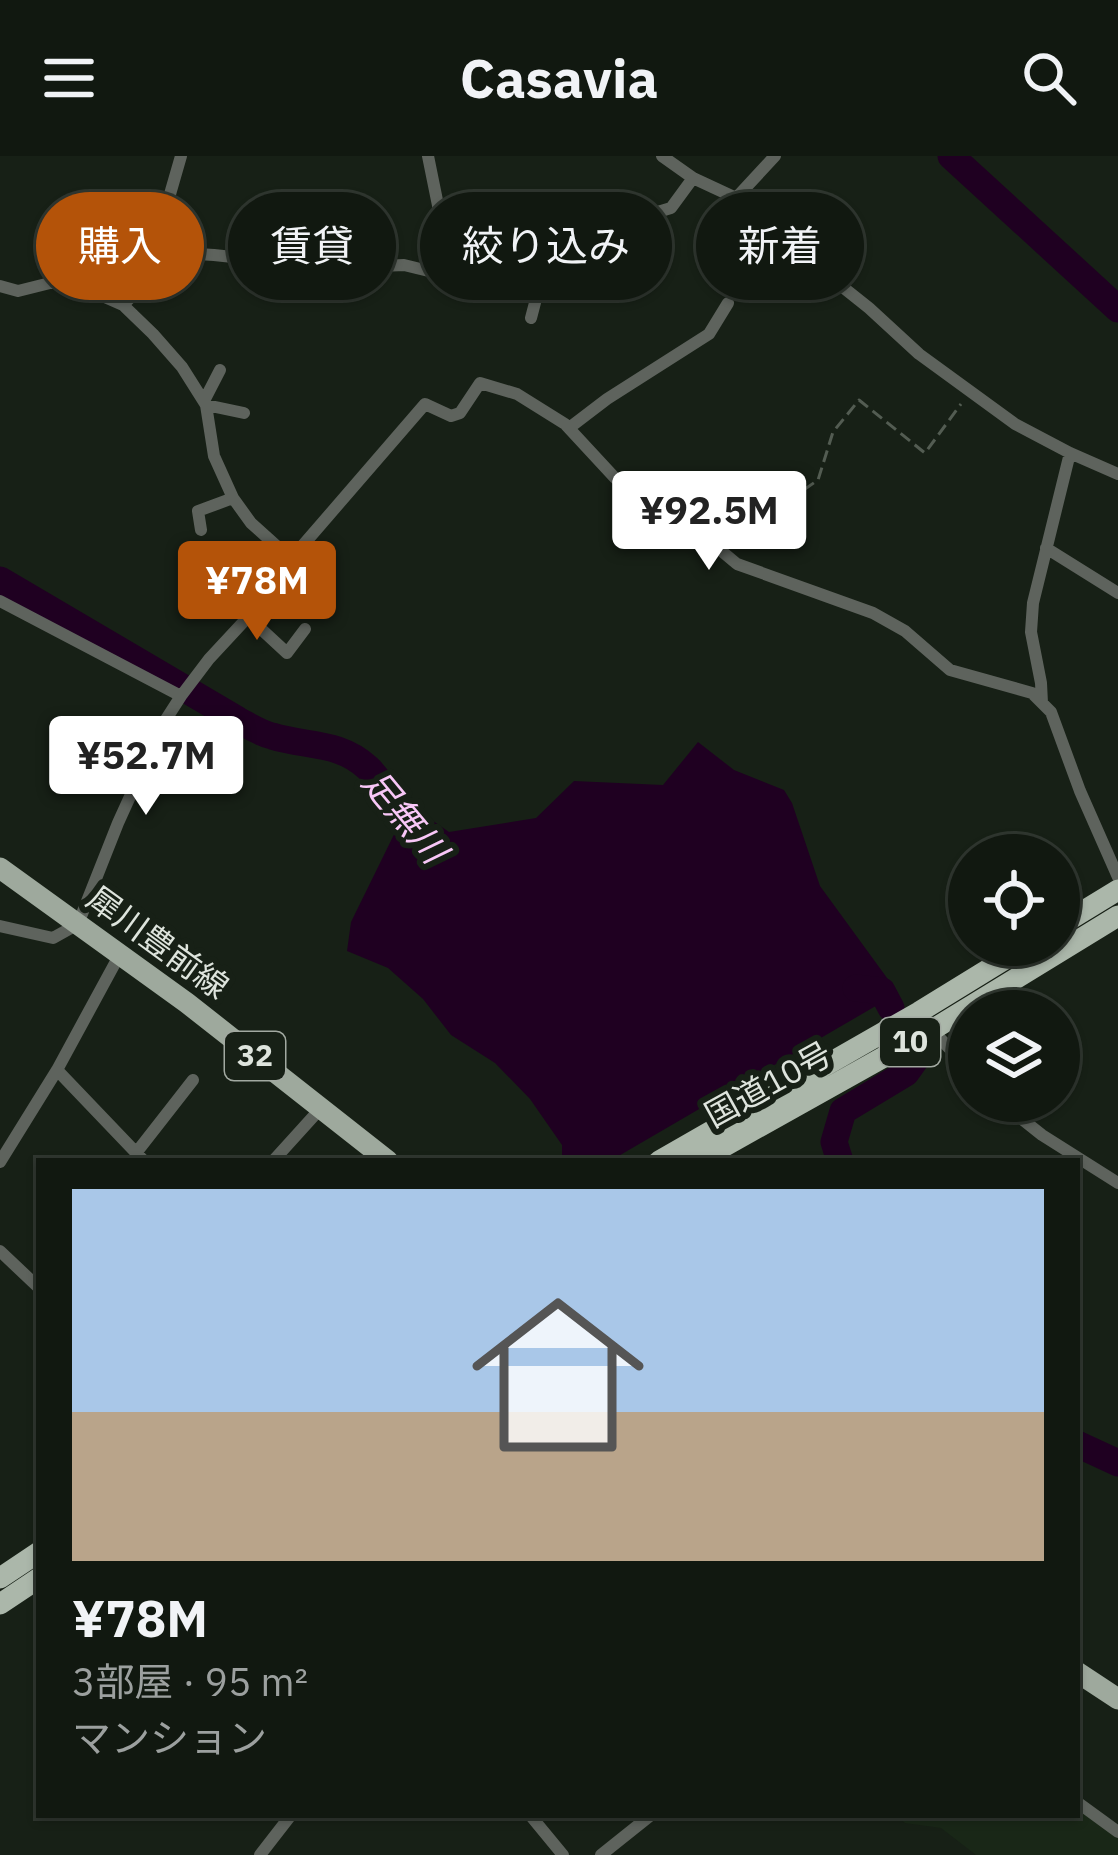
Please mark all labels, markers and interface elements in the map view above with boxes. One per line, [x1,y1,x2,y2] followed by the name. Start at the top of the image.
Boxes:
[460,43,658,113] text: Casavia
[36,45,102,111] icon: menu
[1016,45,1082,111] icon: search
[36,192,204,300] chip: 購入
[228,192,396,300] chip: 賃貸
[420,192,672,300] chip: 絞り込み
[696,192,864,300] chip: 新着
[611,471,807,573] pin: ¥92.5M
[639,484,779,535] text: ¥92.5M
[186,541,328,643] pin: ¥78M
[205,554,309,605] text: ¥78M
[48,716,244,818] pin: ¥52.7M
[76,729,216,780] text: ¥52.7M
[353,759,461,875] water label: 足無川
[948,834,1080,1122] map controls
[948,834,1080,966] button: locate
[79,876,238,1007] street label: 犀川豊前線
[948,990,1080,1122] button: layers
[880,1018,940,1066] road number: 10
[697,1031,839,1136] street label: 国道10号
[225,1032,285,1080] road number: 32
[450,1267,666,1483] icon: home
[72,1585,208,1651] text: ¥78M
[72,1656,308,1707] text: 3部屋 · 95 m²
[72,1712,267,1763] text: マンション

